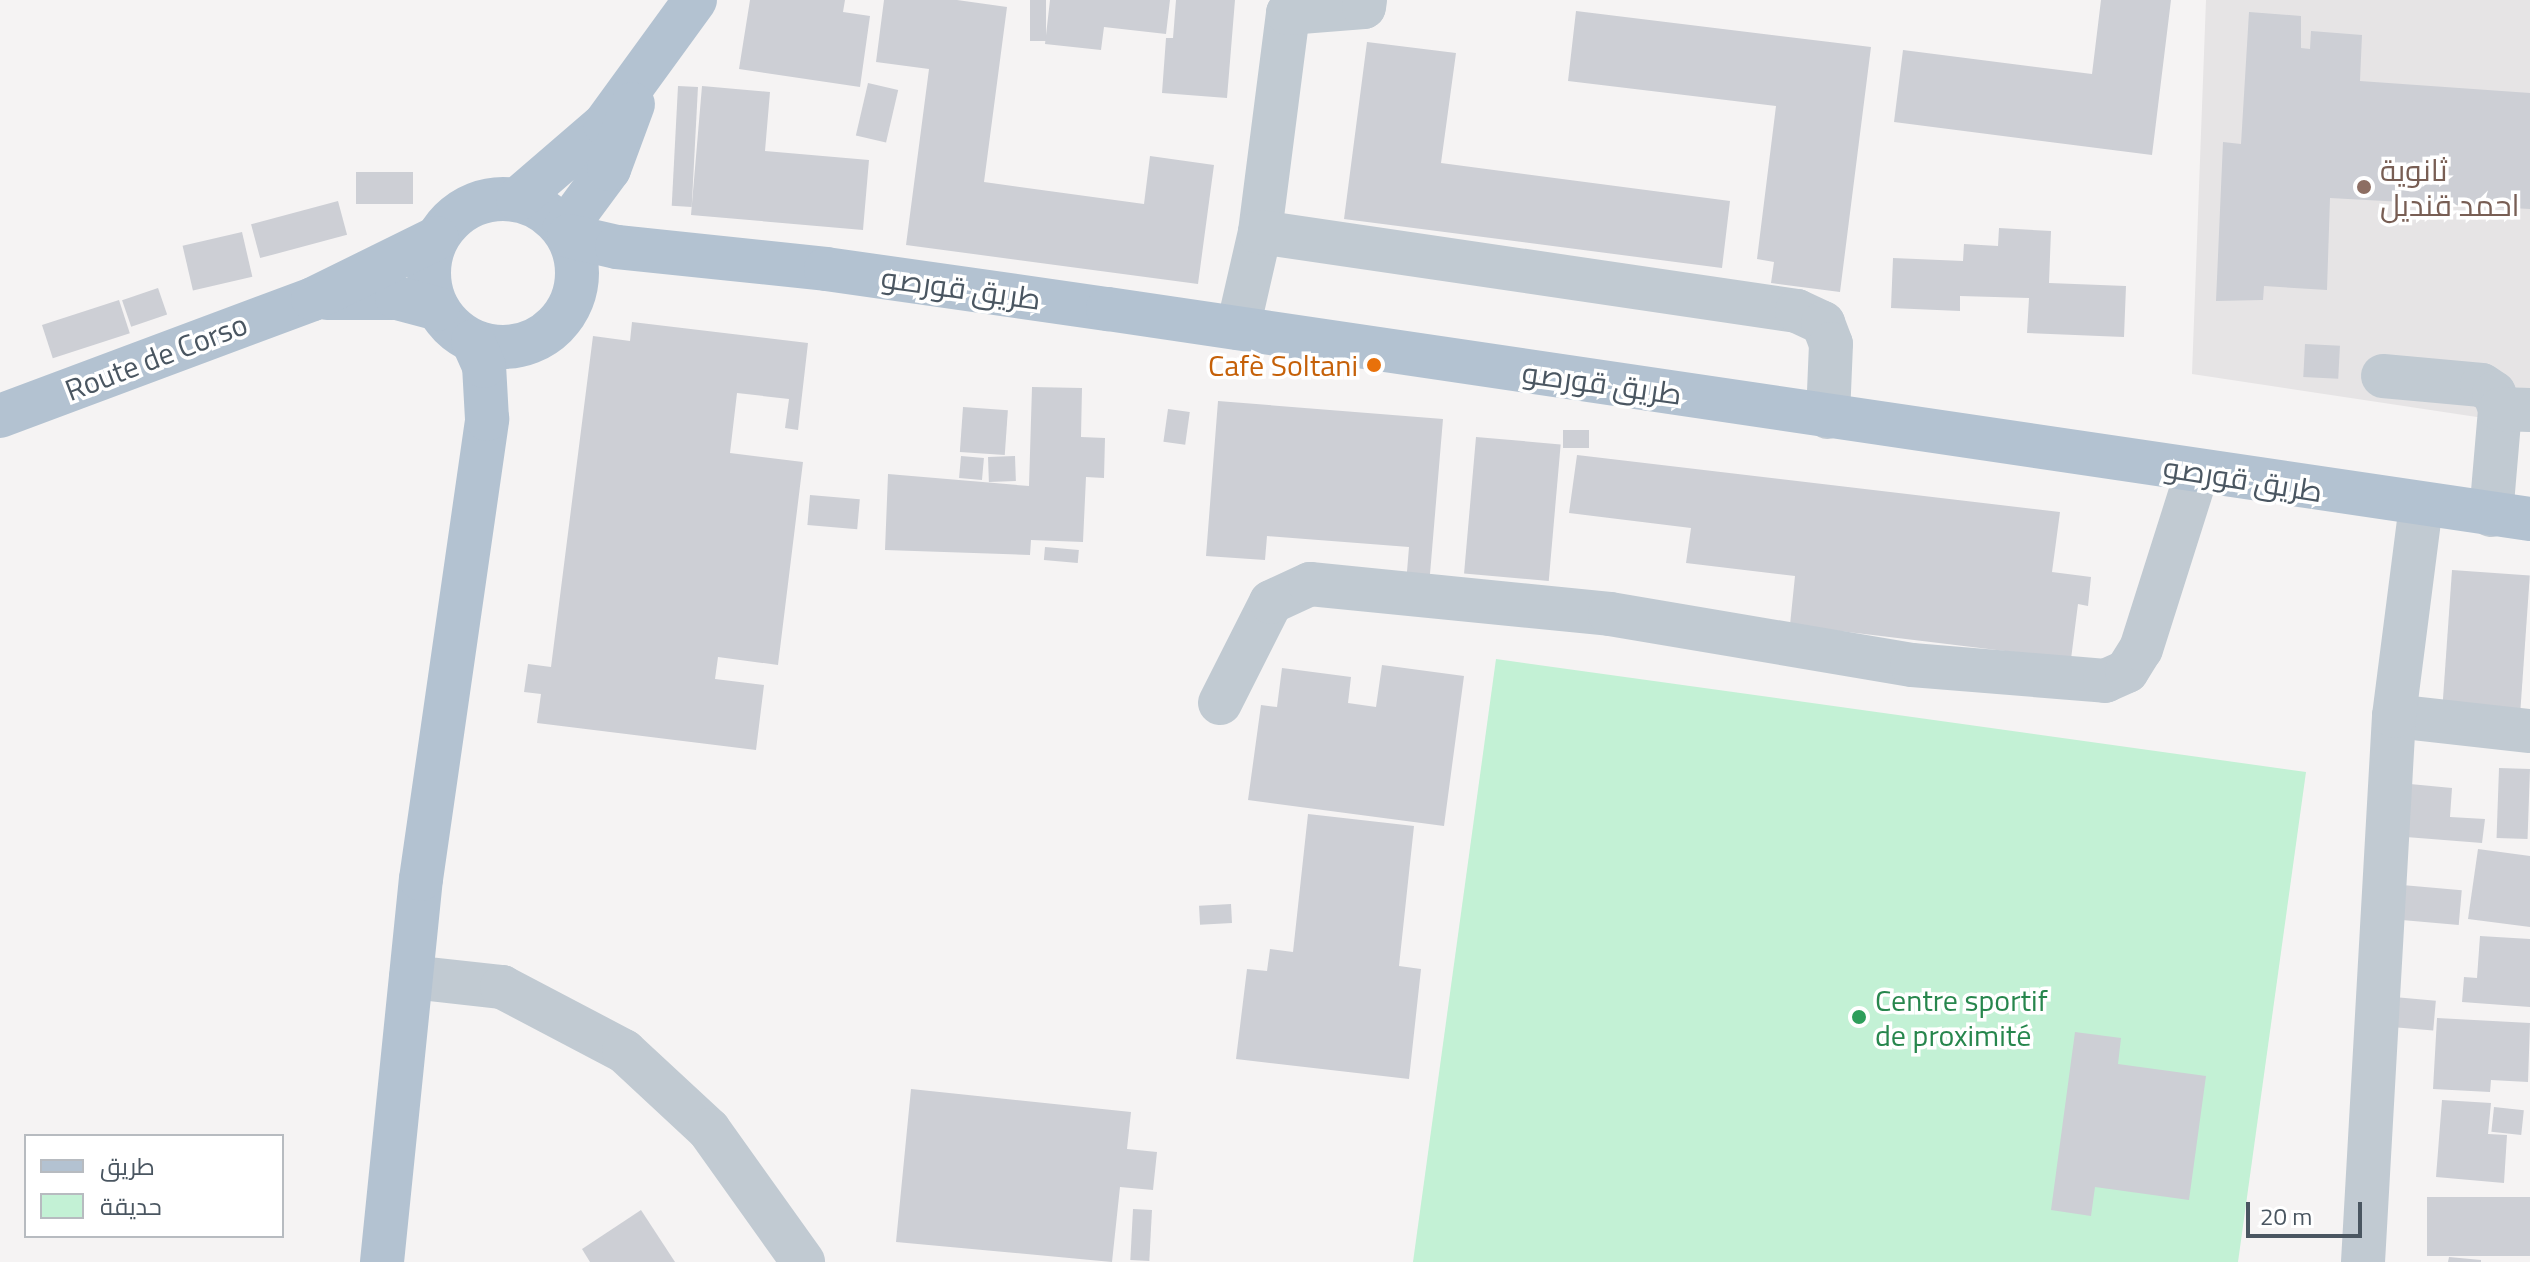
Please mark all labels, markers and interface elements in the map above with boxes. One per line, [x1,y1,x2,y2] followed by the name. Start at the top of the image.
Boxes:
[2380,152,2520,222] place label: ثانوية احمد قنديل
[2355,178,2373,196] marker: ثانوية احمد قنديل
[879,259,1043,317] street label: طريق قورصو
[60,306,252,408] street label: Route de Corso
[1208,347,1358,383] place label: Cafè Soltani
[1520,354,1684,412] street label: طريق قورصو
[1365,356,1383,374] marker: Cafè Soltani
[2161,449,2325,509] street label: طريق قورصو
[1875,982,2048,1052] place label: Centre sportif de proximité
[1850,1008,1868,1026] marker: Centre sportif de proximité
[24,1134,284,1238] legend
[100,1148,155,1184] text: طريق
[2250,1186,2366,1236] scale bar
[100,1188,162,1224] text: حديقة
[2260,1198,2312,1234] text: 20 m

